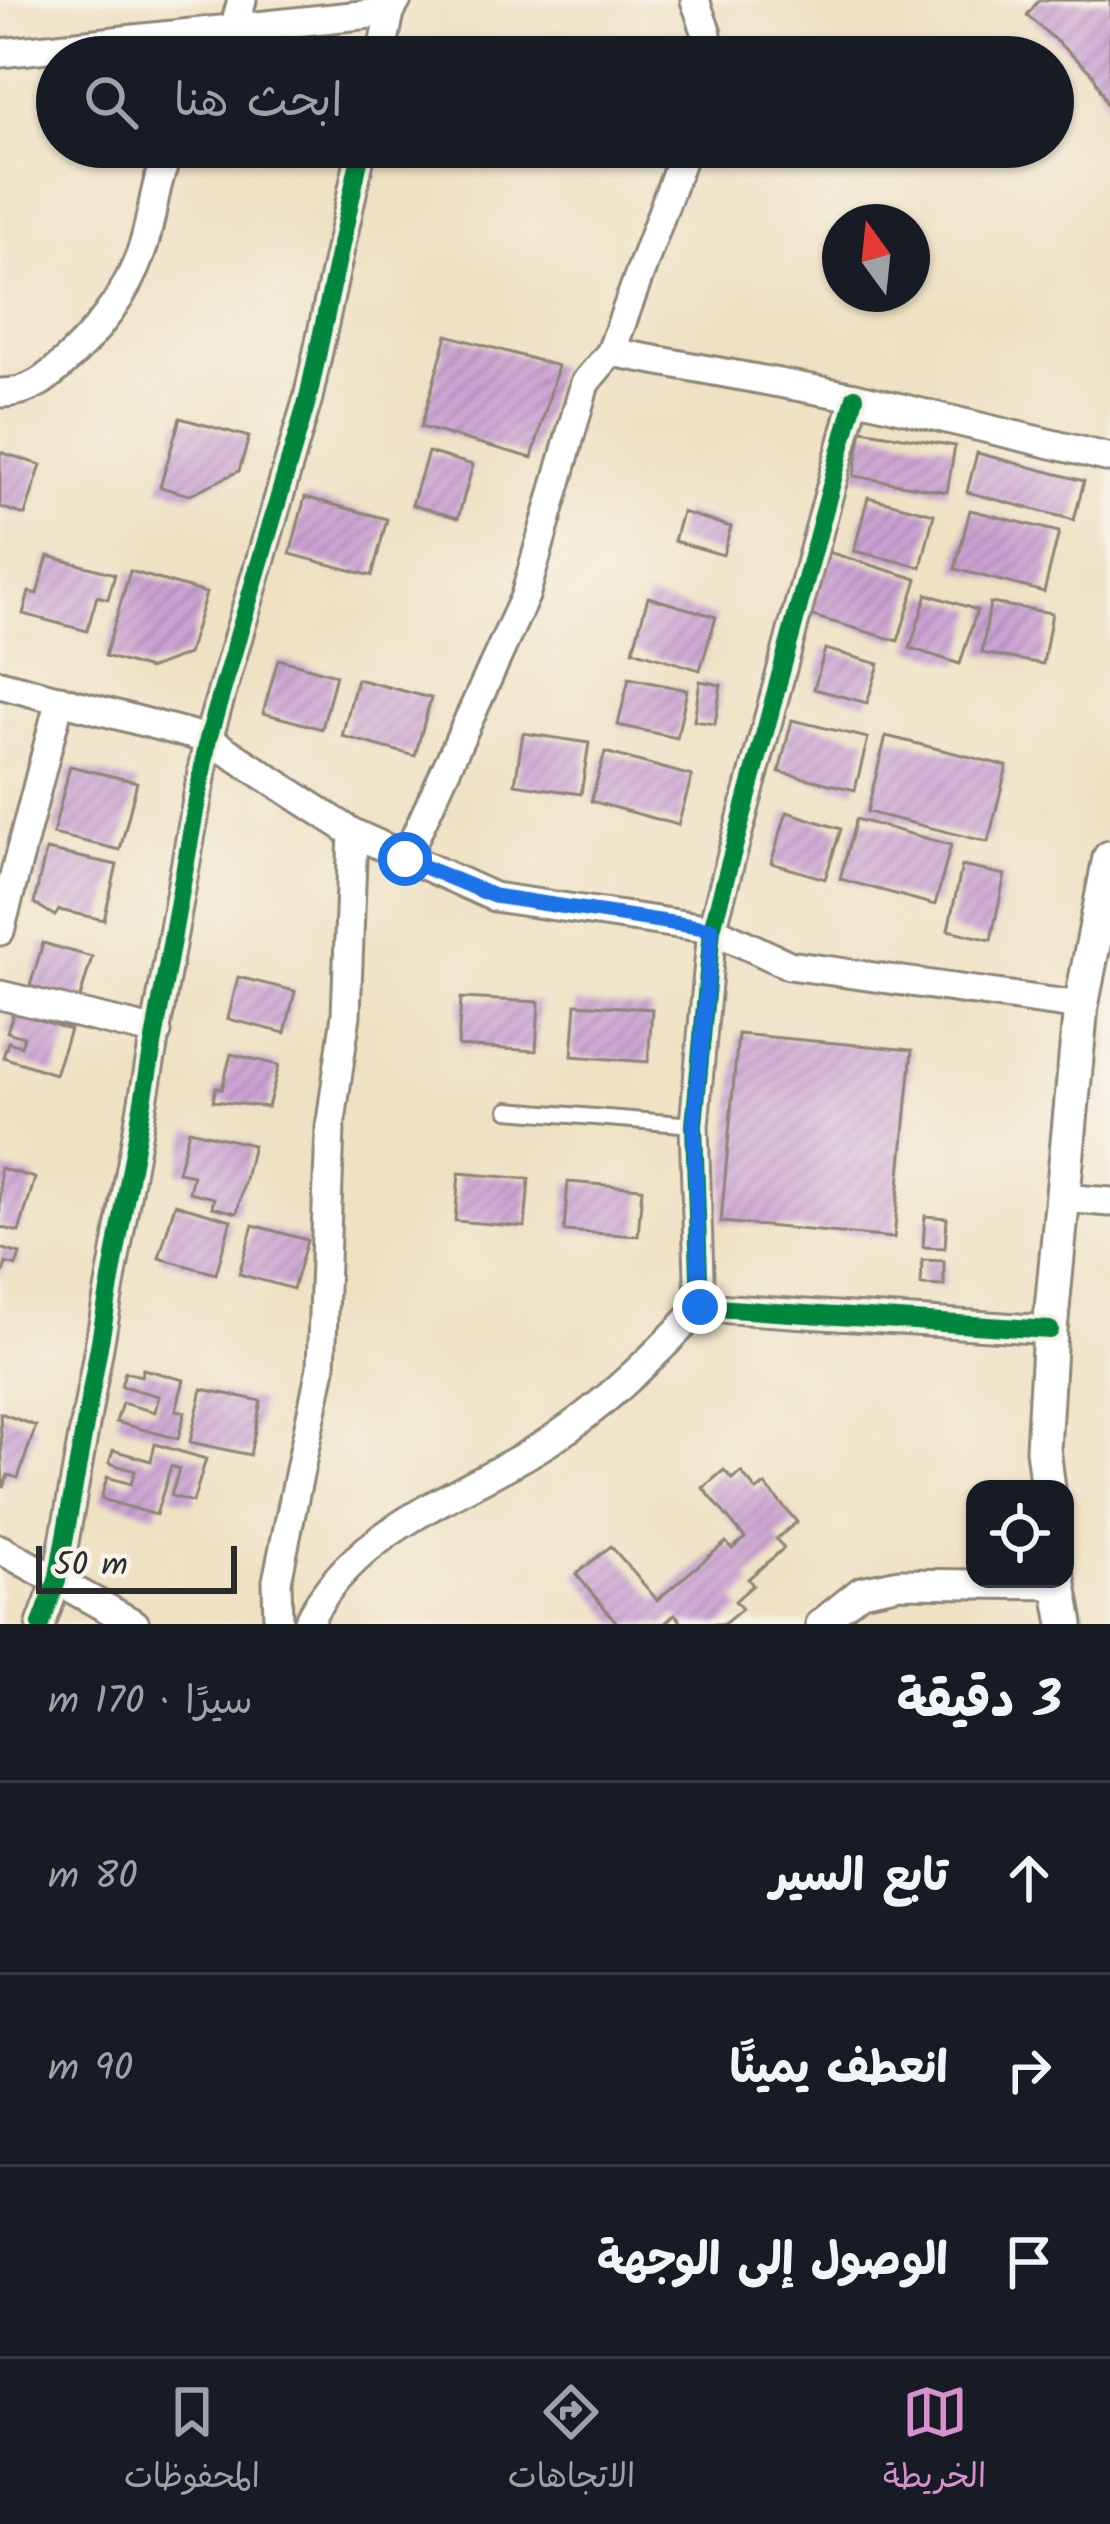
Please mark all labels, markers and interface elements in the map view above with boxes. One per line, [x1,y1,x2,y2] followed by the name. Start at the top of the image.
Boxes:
[36,36,1074,168] search box
[174,67,342,139] text: ابحث هنا
[78,69,144,135] icon: search
[822,204,930,312] north arrow
[378,832,432,886] route start
[673,1280,727,1334] route end
[966,1480,1074,1588] map controls
[966,1480,1074,1588] button: locate
[36,1540,237,1593] scale bar
[54,1540,128,1593] text: 50 m
[897,1662,1062,1743] text: 3 دقيقة
[48,1672,253,1734] text: سيرًا · 170 m
[770,1842,948,1914] text: تابع السير
[996,1845,1062,1911] icon: ahead
[48,1847,138,1909] text: 80 m
[730,2034,948,2106] text: انعطف يمينًا
[996,2037,1062,2103] icon: right
[48,2039,133,2101] text: 90 m
[597,2226,948,2298] text: الوصول إلى الوجهة
[996,2229,1062,2295] icon: arrive
[124,2379,260,2505] tab: المحفوظات
[508,2379,635,2505] tab: الاتجاهات
[883,2379,986,2505] tab: الخريطة

